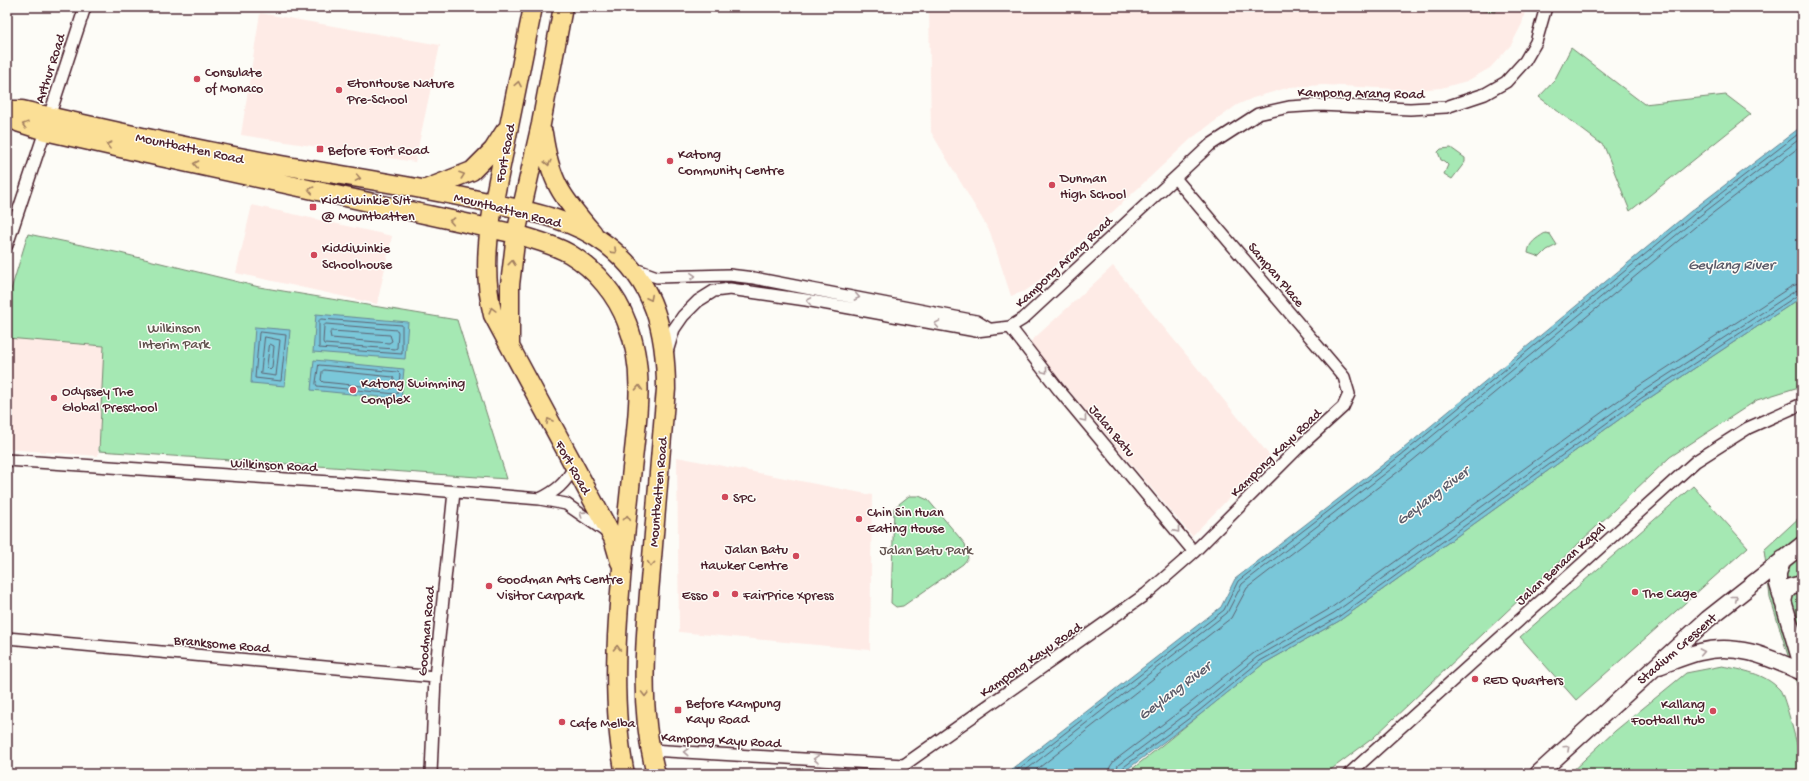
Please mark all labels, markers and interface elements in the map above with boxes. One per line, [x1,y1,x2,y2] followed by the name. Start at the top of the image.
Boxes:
[32,30,71,106] street label: Arthur Road
[205,65,263,98] place label: Consulate of Monaco
[192,74,202,84] marker: Consulate of Monaco
[346,76,455,109] place label: EtonHouse Nature Pre-School
[513,81,521,87] one-way arrow
[334,85,344,95] marker: EtonHouse Nature Pre-School
[1297,85,1426,104] street label: Kampong Arang Road
[22,121,29,130] one-way arrow
[492,121,521,185] street label: Fort Road
[134,130,247,170] street label: Mountbatten Road
[106,141,113,150] one-way arrow
[327,143,430,160] place label: Before Fort Road
[315,144,325,154] marker: Before Fort Road
[678,147,785,180] place label: Katong Community Centre
[665,156,675,166] marker: Katong Community Centre
[544,159,552,166] one-way arrow
[193,161,199,169] one-way arrow
[459,171,466,179] one-way arrow
[1059,171,1126,204] place label: Dunman High School
[355,174,361,182] one-way arrow
[1047,180,1057,190] marker: Dunman High School
[308,187,314,195] one-way arrow
[452,190,565,233] street label: Mountbatten Road
[321,193,415,226] place label: KiddiWinkie S/H @ Mountbatten
[308,202,318,212] marker: KiddiWinkie S/H @ Mountbatten
[1012,212,1118,312] street label: Kampong Arang Road
[448,218,455,226] one-way arrow
[1243,240,1308,312] street label: Sampan Place
[322,241,393,274] place label: KiddiWinkie Schoolhouse
[609,247,617,254] one-way arrow
[309,250,319,260] marker: KiddiWinkie Schoolhouse
[1688,257,1777,275] water label: Geylang River
[507,260,516,266] one-way arrow
[690,272,696,280] one-way arrow
[854,292,860,301] one-way arrow
[645,294,652,302] one-way arrow
[806,297,812,306] one-way arrow
[488,307,496,313] one-way arrow
[139,321,211,354] park label: Wilkinson Interim Park
[934,321,940,329] one-way arrow
[1040,367,1047,374] one-way arrow
[361,376,465,409] place label: Katong Swimming Complex
[62,384,158,417] place label: Odyssey The Global Preschool
[348,385,358,395] marker: Katong Swimming Complex
[634,385,643,391] one-way arrow
[49,393,59,403] marker: Odyssey The Global Preschool
[1084,402,1138,462] street label: Jalan Batu
[1228,405,1327,502] street label: Kampong Kayu Road
[1080,415,1087,422] one-way arrow
[546,418,553,425] one-way arrow
[646,435,673,548] street label: Mountbatten Road
[550,437,594,500] street label: Fort Road
[230,456,320,477] street label: Wilkinson Road
[1393,462,1475,530] water label: Geylang River
[733,491,756,508] place label: SPC
[720,492,730,502] marker: SPC
[867,505,945,538] place label: Chin Sin Huan Eating House
[579,511,586,519] one-way arrow
[854,514,864,524] marker: Chin Sin Huan Eating House
[623,515,632,521] one-way arrow
[1513,520,1610,610] street label: Jalan Benaan Kapal
[1172,526,1179,533] one-way arrow
[700,542,789,575] place label: Jalan Batu Hawker Centre
[879,543,974,560] park label: Jalan Batu Park
[791,551,801,561] marker: Jalan Batu Hawker Centre
[647,561,656,567] one-way arrow
[496,572,624,605] place label: Goodman Arts Centre Visitor Carpark
[484,581,494,591] marker: Goodman Arts Centre Visitor Carpark
[415,584,440,677] street label: Goodman Road
[1642,586,1698,603] place label: The Cage
[1630,587,1640,597] marker: The Cage
[682,588,708,605] place label: Esso
[742,588,835,605] place label: FairPrice Xpress
[711,589,721,599] marker: Esso
[730,589,740,599] marker: FairPrice Xpress
[1730,595,1738,602] one-way arrow
[1634,610,1722,689] street label: Stadium Crescent
[977,619,1087,703] street label: Kampong Kayu Road
[172,633,272,658] street label: Branksome Road
[613,645,622,651] one-way arrow
[1699,648,1706,657] one-way arrow
[1135,657,1217,725] water label: Geylang River
[1483,673,1564,690] place label: RED Quarters
[1470,674,1480,684] marker: RED Quarters
[641,691,649,697] one-way arrow
[685,696,781,729] place label: Before Kampung Kayu Road
[1630,697,1706,730] place label: Kallang Football Hub
[673,705,683,715] marker: Before Kampung Kayu Road
[1708,706,1718,716] marker: Kallang Football Hub
[570,716,637,733] place label: Cafe Melba
[557,717,567,727] marker: Cafe Melba
[660,730,783,753] street label: Kampong Kayu Road
[1562,745,1570,752] one-way arrow
[683,747,689,756] one-way arrow
[813,755,819,764] one-way arrow

